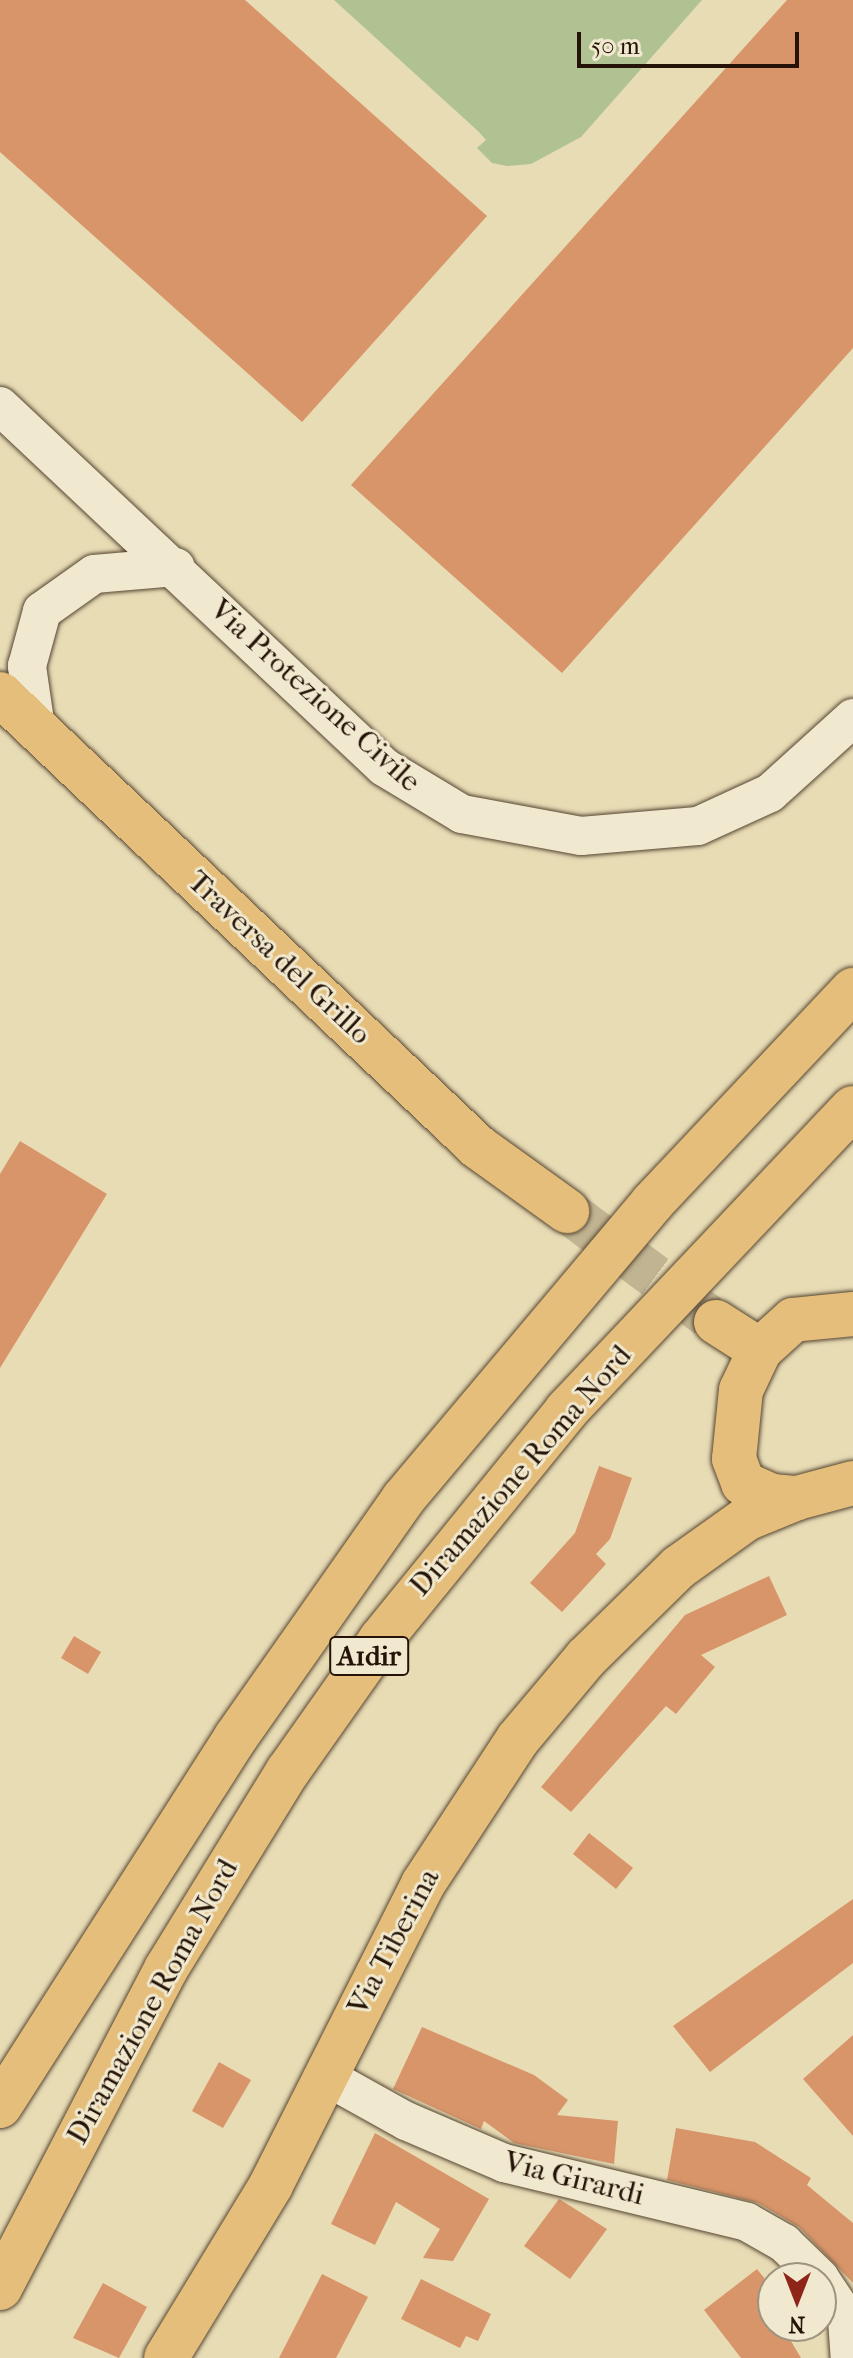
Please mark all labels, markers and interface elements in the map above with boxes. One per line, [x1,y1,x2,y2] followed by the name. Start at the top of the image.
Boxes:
[581,16,803,66] scale bar
[591,32,640,60] text: 50 m
[202,592,428,800] street label: Via Protezione Civile
[180,864,378,1052] street label: Traversa del Grillo
[402,1338,640,1604] street label: Diramazione Roma Nord
[329,1632,409,1680] road number: A1dir
[60,1853,246,2151] street label: Diramazione Roma Nord
[340,1863,448,2021] street label: Via Tiberina
[500,2144,648,2214] street label: Via Girardi
[757,2262,837,2342] north arrow
[789,2311,805,2337] text: N

